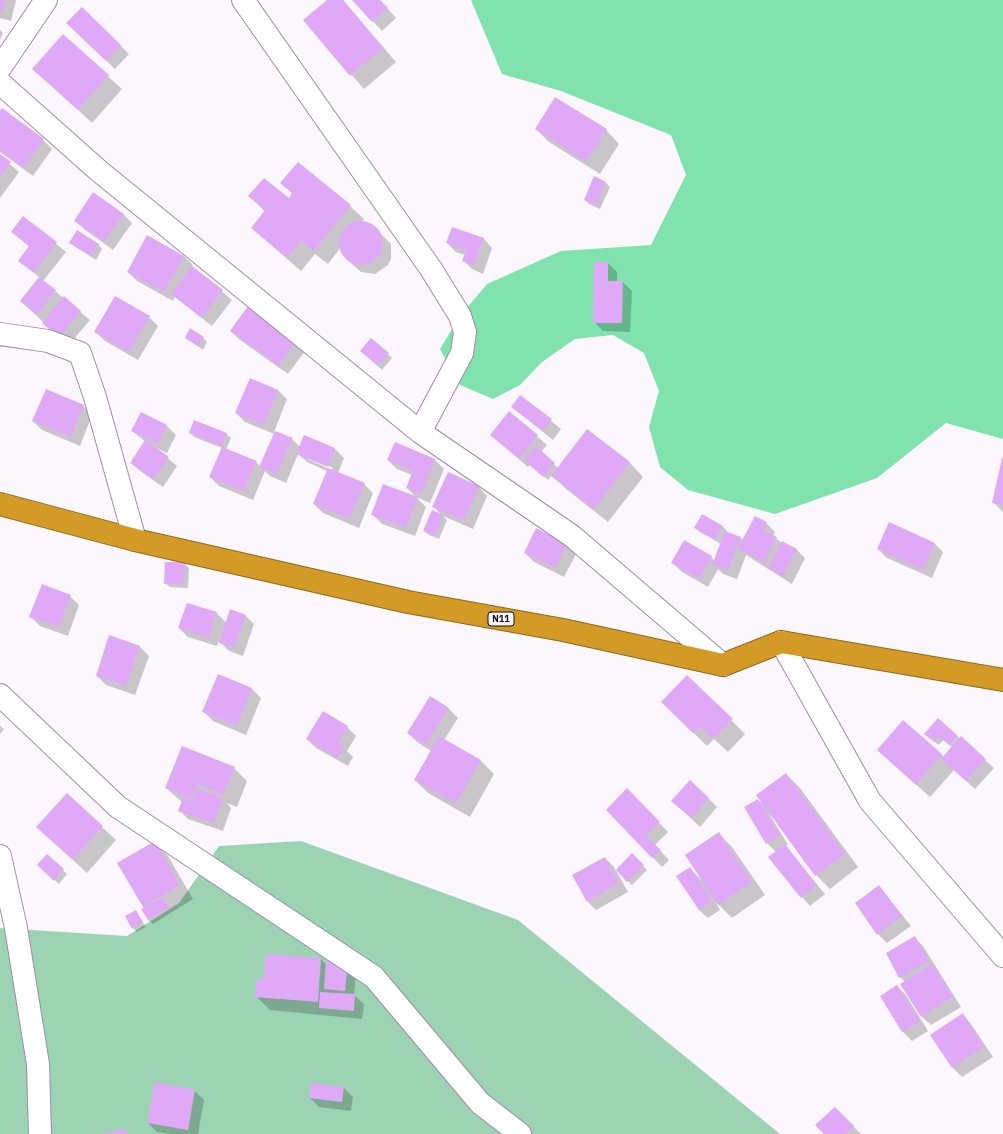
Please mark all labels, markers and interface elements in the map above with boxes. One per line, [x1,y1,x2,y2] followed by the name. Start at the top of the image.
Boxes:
[488,612,514,626] road number: N11

